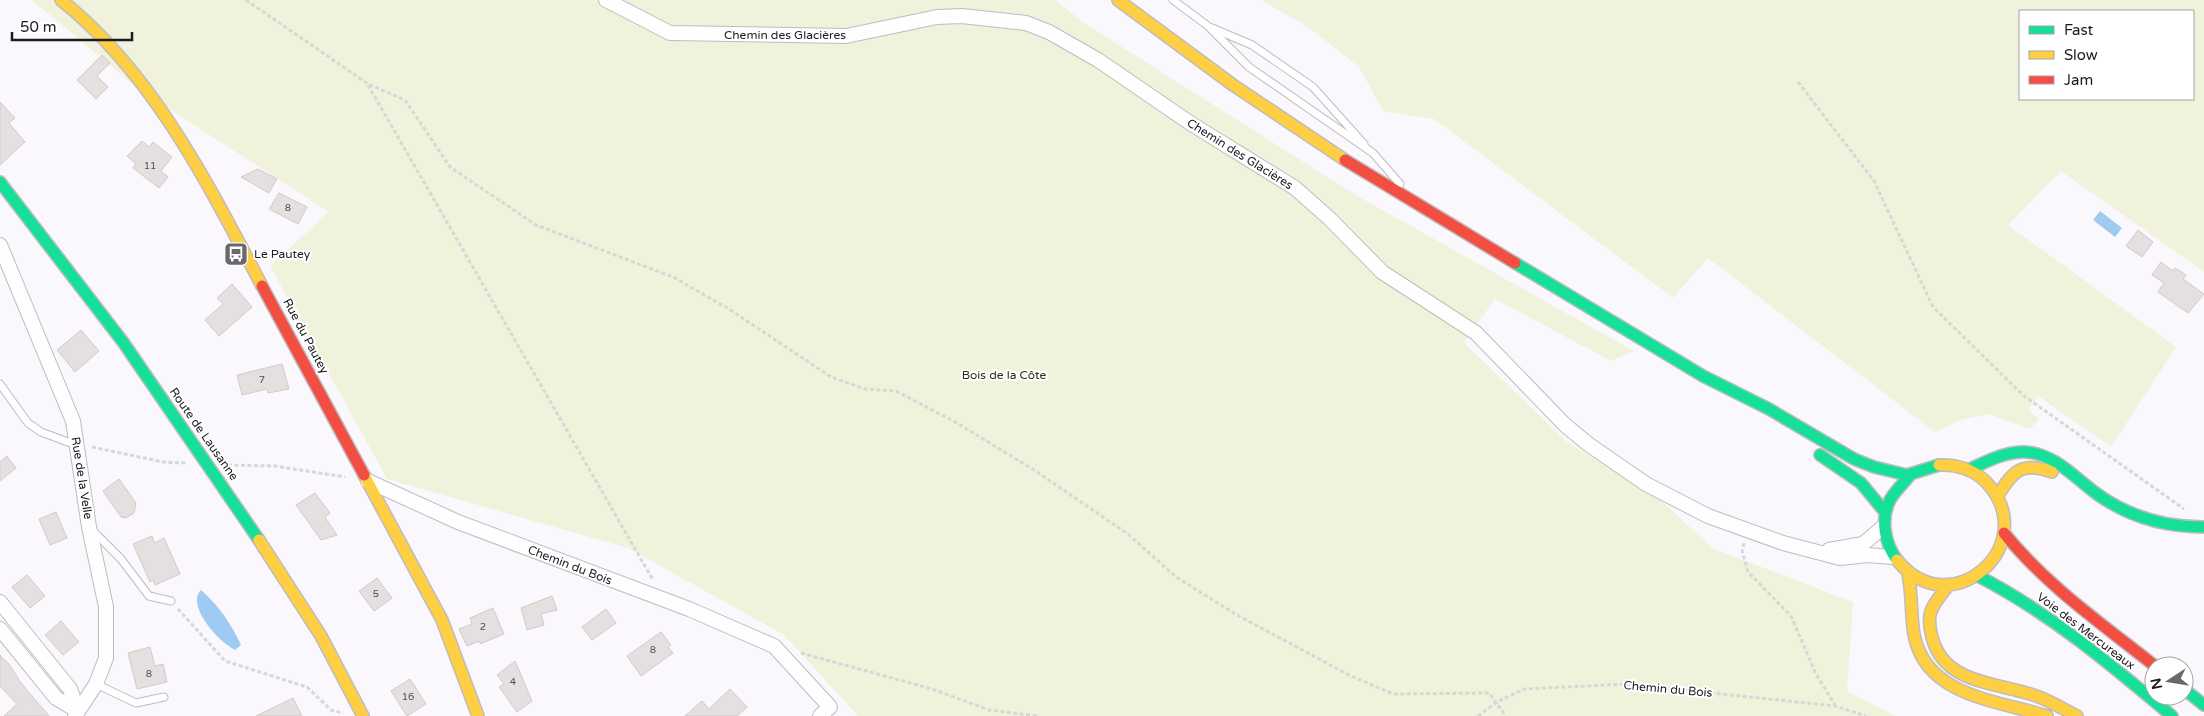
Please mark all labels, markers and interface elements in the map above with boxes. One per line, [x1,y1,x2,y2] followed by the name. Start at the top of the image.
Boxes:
[12,10,132,42] scale bar
[2019,10,2194,100] legend
[20,18,57,36] text: 50 m
[2064,21,2094,39] text: Fast
[724,28,846,42] street label: Chemin des Glacières
[2064,46,2098,64] text: Slow
[2064,71,2093,89] text: Jam
[1185,116,1296,192] street label: Chemin des Glacières
[144,160,156,172] house number: 11
[285,202,291,214] house number: 8
[223,241,249,267] bus stop icon: Le Pautey
[254,247,311,261] place label: Le Pautey
[280,296,332,377] street label: Rue du Pautey
[962,368,1046,382] park label: Bois de la Côte
[259,374,265,386] house number: 7
[167,385,241,483] street label: Route de Lausanne
[69,436,95,520] street label: Rue de la Velle
[526,542,614,588] street label: Chemin du Bois
[373,588,379,600] house number: 5
[2034,590,2138,672] street label: Voie des Mercureaux
[480,621,486,633] house number: 2
[650,644,656,656] house number: 8
[2144,656,2194,706] north arrow
[146,668,152,680] house number: 8
[510,676,516,688] house number: 4
[2147,676,2166,691] text: N
[1623,678,1713,700] street label: Chemin du Bois
[402,691,414,703] house number: 16

